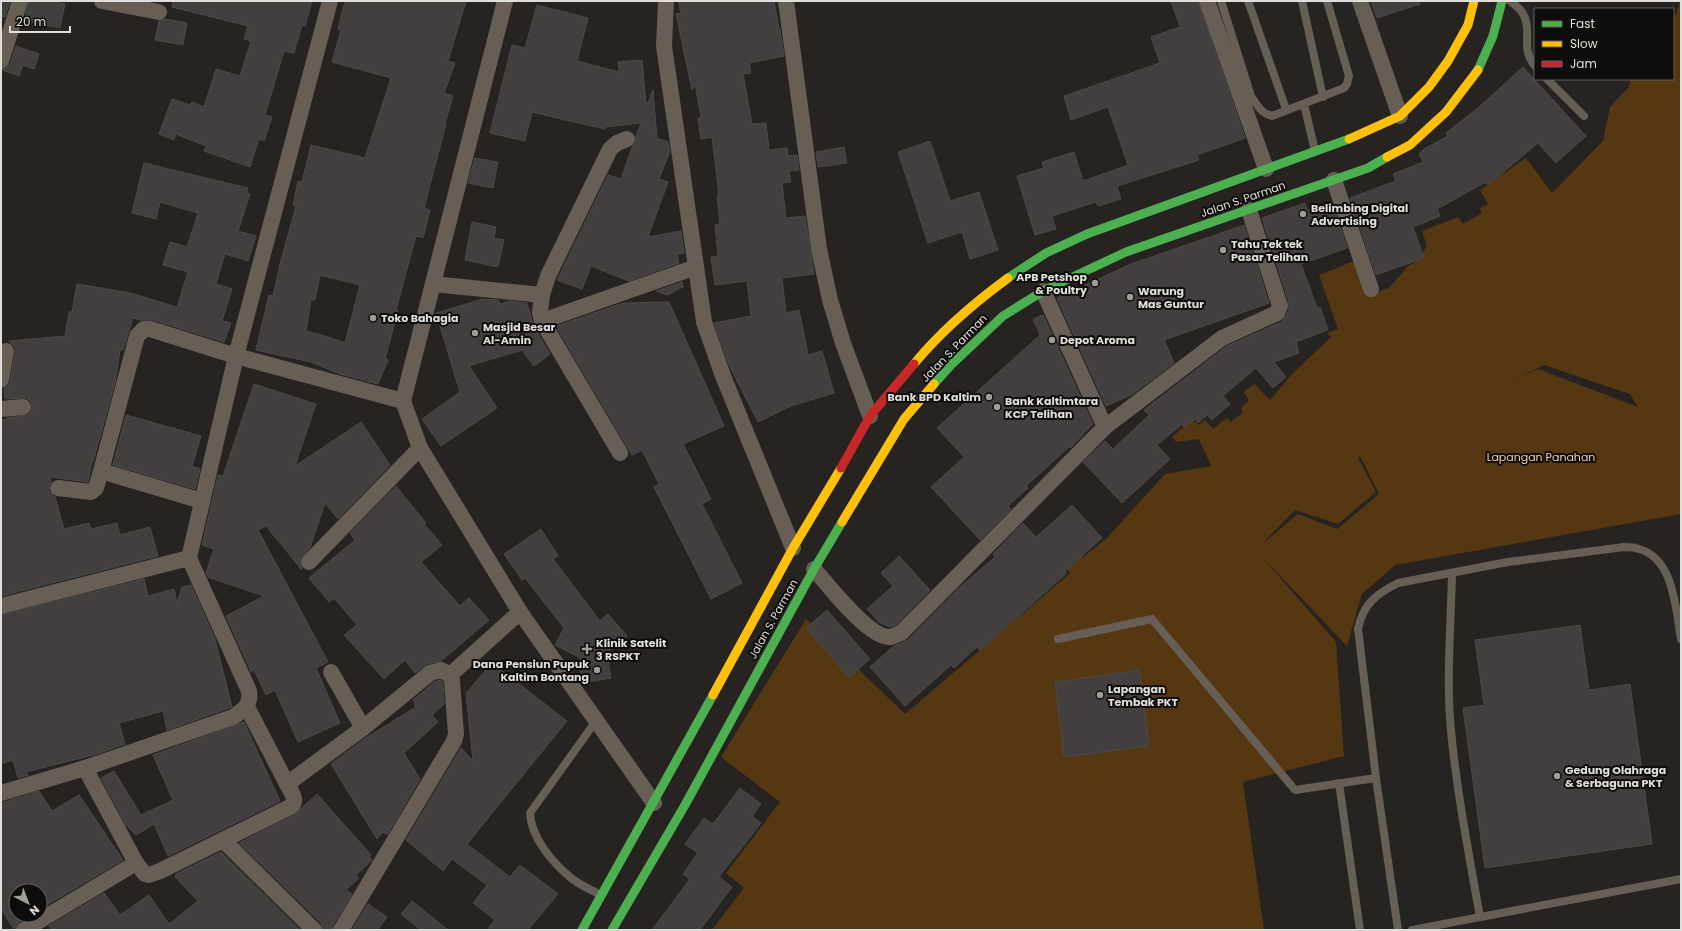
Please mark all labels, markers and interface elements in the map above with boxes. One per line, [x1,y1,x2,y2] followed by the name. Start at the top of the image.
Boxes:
[10,8,70,34] scale bar
[1534,8,1674,80] legend
[16,13,46,30] text: 20 m
[1570,15,1595,32] text: Fast
[1570,35,1598,52] text: Slow
[1570,55,1597,72] text: Jam
[1198,177,1288,221] street label: Jalan S. Parman
[1311,200,1408,229] place label: Belimbing Digital Advertising
[1298,209,1308,219] marker: Belimbing Digital Advertising
[1231,236,1308,265] place label: Tahu Tek tek Pasar Telihan
[1218,245,1228,255] marker: Tahu Tek tek Pasar Telihan
[1016,269,1088,298] place label: APB Petshop & Poultry
[1090,278,1100,288] marker: APB Petshop & Poultry
[1138,283,1204,312] place label: Warung Mas Guntur
[1125,292,1135,302] marker: Warung Mas Guntur
[381,310,458,326] place label: Toko Bahagia
[917,310,991,386] street label: Jalan S. Parman
[368,313,378,323] marker: Toko Bahagia
[483,319,556,348] place label: Masjid Besar Al-Amin
[470,328,480,338] marker: Masjid Besar Al-Amin
[1060,332,1135,348] place label: Depot Aroma
[1047,335,1057,345] marker: Depot Aroma
[888,389,981,405] place label: Bank BPD Kaltim
[984,392,994,402] marker: Bank BPD Kaltim
[1005,393,1098,422] place label: Bank Kaltimtara KCP Telihan
[992,402,1002,412] marker: Bank Kaltimtara KCP Telihan
[1487,449,1595,465] park label: Lapangan Panahan
[744,576,802,662] street label: Jalan S. Parman
[596,635,667,664] place label: Klinik Satelit 3 RSPKT
[581,643,593,655] marker: Klinik Satelit 3 RSPKT
[473,656,589,685] place label: Dana Pensiun Pupuk Kaltim Bontang
[592,665,602,675] marker: Dana Pensiun Pupuk Kaltim Bontang
[1108,681,1179,710] place label: Lapangan Tembak PKT
[1095,690,1105,700] marker: Lapangan Tembak PKT
[1565,762,1666,791] place label: Gedung Olahraga & Serbaguna PKT
[1552,771,1562,781] marker: Gedung Olahraga & Serbaguna PKT
[8,883,48,923] north arrow
[26,902,43,919] text: N

